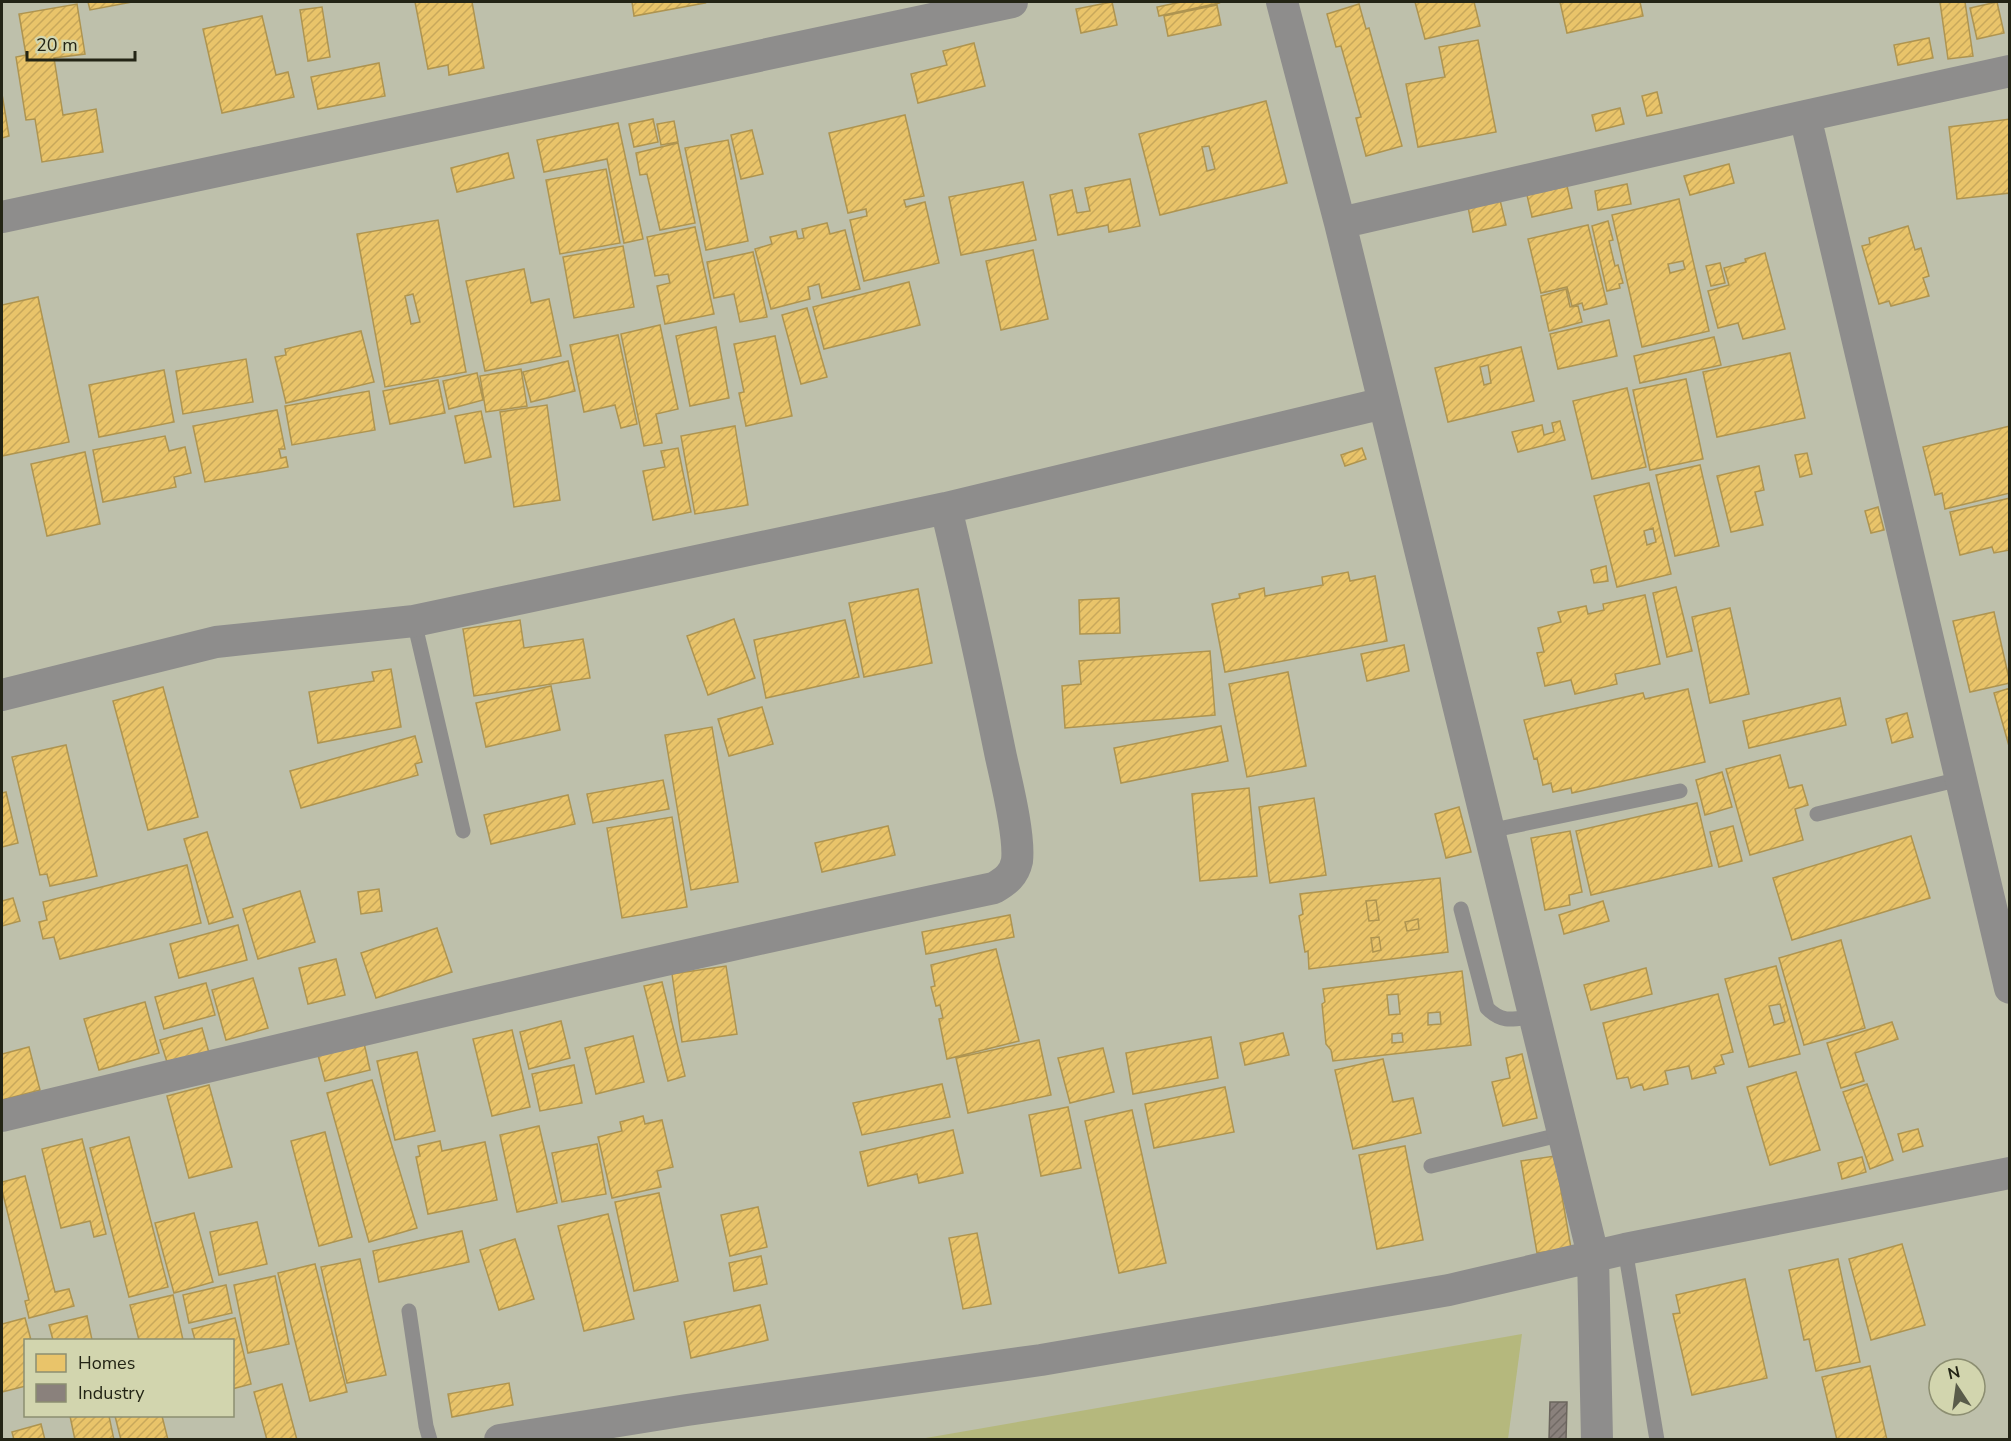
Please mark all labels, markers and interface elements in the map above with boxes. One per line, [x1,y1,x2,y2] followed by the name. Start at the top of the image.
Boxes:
[27,24,135,62] scale bar
[36,33,78,57] text: 20 m
[24,1339,234,1417] legend
[78,1351,135,1375] text: Homes
[1927,1357,1987,1417] north arrow
[1946,1361,1962,1385] text: N
[78,1381,145,1405] text: Industry

